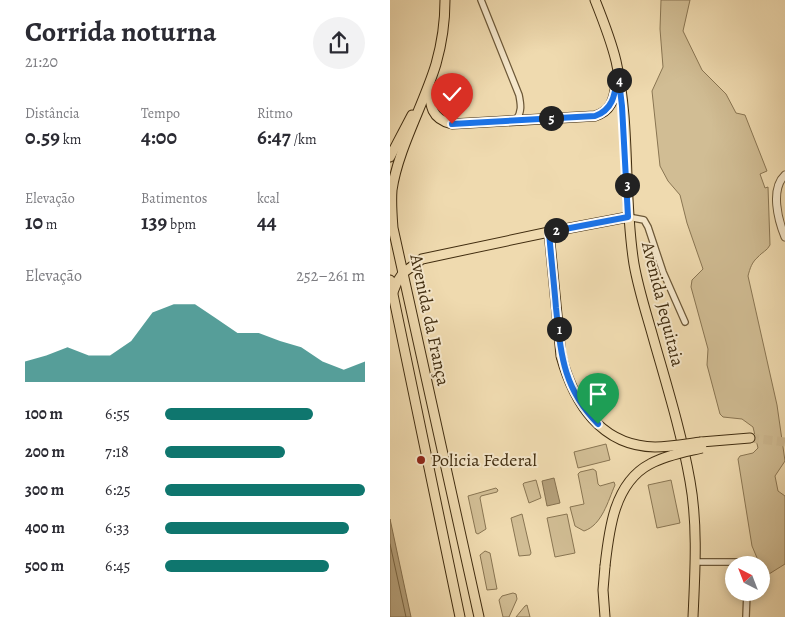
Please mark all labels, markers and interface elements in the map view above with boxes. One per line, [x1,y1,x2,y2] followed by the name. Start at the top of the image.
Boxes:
[25,13,216,51] text: Corrida noturna
[313,17,365,69] button: share
[25,51,58,73] text: 21:20
[606,68,632,92] pin: 4
[616,71,623,90] text: 4
[431,73,473,124] pin
[438,80,466,108] icon: check
[25,104,80,123] text: Distância
[141,104,180,123] text: Tempo
[257,104,293,123] text: Ritmo
[538,106,564,130] pin: 5
[549,109,554,128] text: 5
[25,123,60,151] text: 0.59
[141,123,177,151] text: 4:00
[257,123,291,151] text: 6:47
[60,130,81,149] text: km
[291,130,317,149] text: /km
[614,172,640,198] pin: 3
[624,176,631,195] text: 3
[25,189,75,208] text: Elevação
[141,189,207,208] text: Batimentos
[257,189,279,208] text: kcal
[25,208,43,236] text: 10
[141,208,167,236] text: 139
[257,208,277,236] text: 44
[43,215,58,234] text: m
[167,215,196,234] text: bpm
[544,218,568,242] pin: 2
[553,221,560,240] text: 2
[636,238,690,369] street label: Avenida Jequitaia
[404,251,456,389] street label: Avenida da França
[25,265,82,287] text: Elevação
[296,265,365,287] text: 252–261 m
[546,316,572,342] pin: 1
[557,320,562,339] text: 1
[577,373,619,424] pin
[584,380,612,408] icon: arrive
[25,403,63,425] text: 100 m
[105,403,130,425] text: 6:55
[25,441,65,463] text: 200 m
[105,441,129,463] text: 7:18
[431,448,538,472] place label: Policia Federal
[415,454,427,466] marker: Policia Federal
[25,479,64,501] text: 300 m
[105,479,131,501] text: 6:25
[25,517,65,539] text: 400 m
[105,517,130,539] text: 6:33
[25,555,64,577] text: 500 m
[105,555,130,577] text: 6:45
[725,556,770,601] north arrow
[725,556,770,601] map controls

